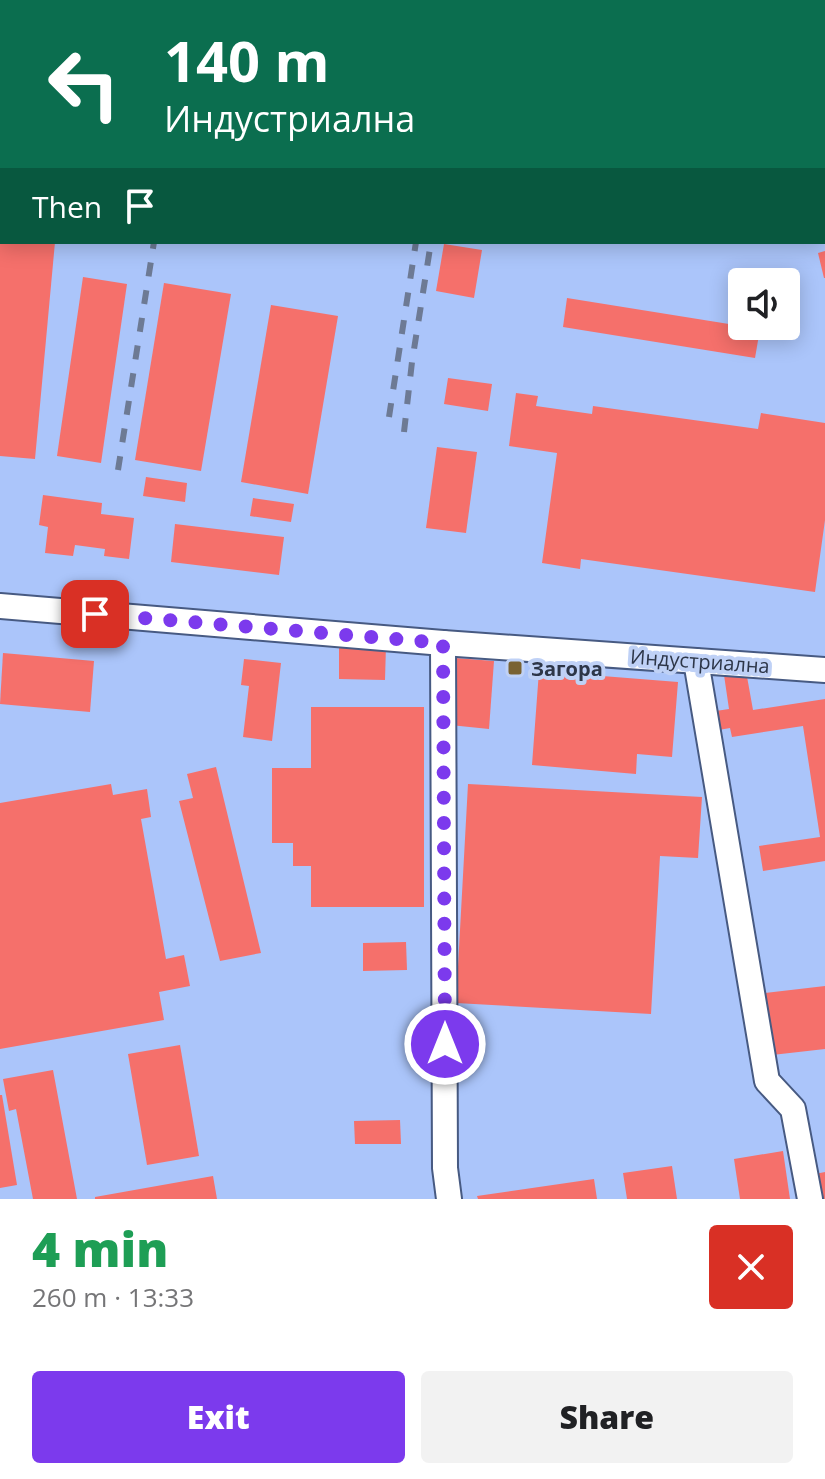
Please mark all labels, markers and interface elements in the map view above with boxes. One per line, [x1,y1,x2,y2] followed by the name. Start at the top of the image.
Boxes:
[164,22,330,98] text: 140 m
[32,32,136,136] icon: left
[164,94,415,143] text: Индустриална
[118,184,162,228] icon: arrive
[32,186,102,227] text: Then
[728,268,800,340] map controls
[728,268,800,340] button: sound
[61,580,129,648] pin
[73,592,117,636] icon: arrive
[629,643,771,679] street label: Индустриална
[531,655,603,682] place label: Загора
[506,659,524,677] marker: Загора
[403,1002,487,1086] position arrow
[32,1216,168,1281] text: 4 min
[709,1225,793,1309] button: close
[32,1279,194,1315] text: 260 m · 13:33
[32,1371,405,1463] button: Exit
[421,1371,793,1463] button: Share

